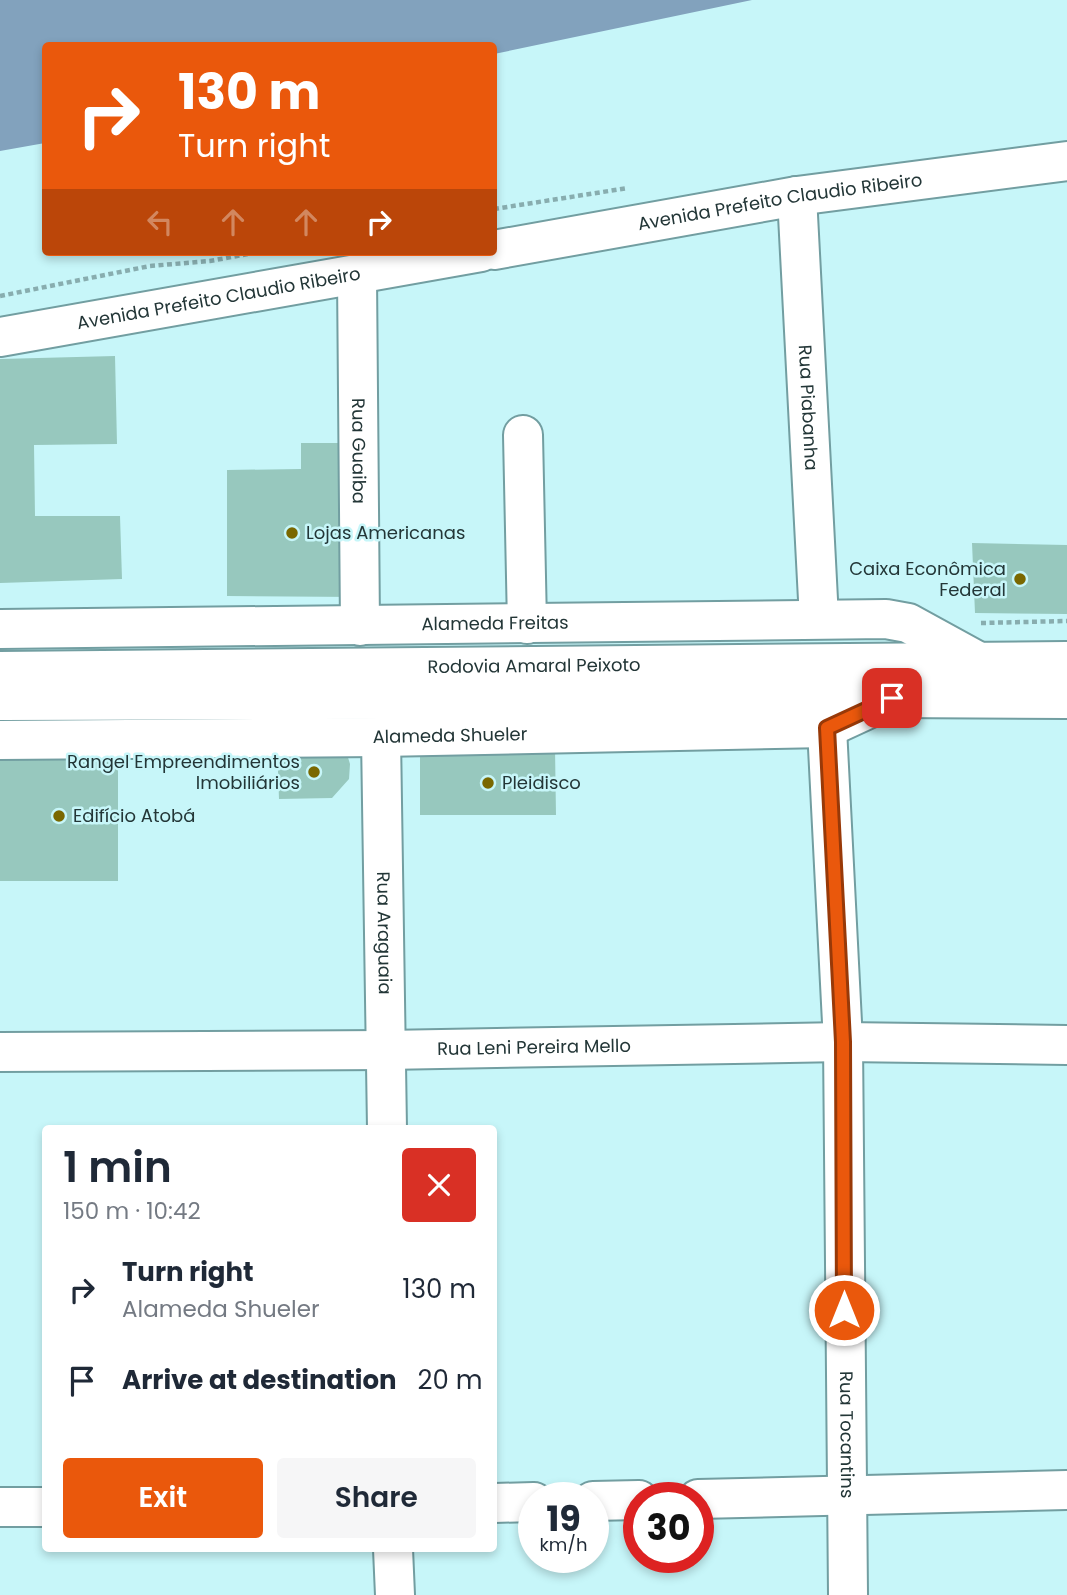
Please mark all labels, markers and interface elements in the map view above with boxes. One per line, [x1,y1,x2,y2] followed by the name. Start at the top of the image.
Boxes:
[178,58,320,126] text: 130 m
[63,70,154,161] icon: right
[178,123,330,168] text: Turn right
[636,167,924,236] street label: Avenida Prefeito Claudio Ribeiro
[141,203,179,241] icon: left
[214,203,252,241] icon: ahead
[287,203,325,241] icon: ahead
[360,203,398,241] icon: right
[75,261,362,335] street label: Avenida Prefeito Claudio Ribeiro
[793,344,824,471] street label: Rua Piabanha
[346,398,372,504] street label: Rua Guaiba
[306,520,465,545] place label: Lojas Americanas
[284,525,300,541] marker: Lojas Americanas
[849,556,1006,602] place label: Caixa Econômica Federal
[1012,571,1028,587] marker: Caixa Econômica Federal
[421,610,569,636] street label: Alameda Freitas
[427,652,641,679] street label: Rodovia Amaral Peixoto
[862,668,922,728] pin
[873,679,911,717] icon: arrive
[373,721,528,749] street label: Alameda Shueler
[67,749,300,795] place label: Rangel Empreendimentos Imobiliários
[306,764,322,780] marker: Rangel Empreendimentos Imobiliários
[502,770,581,795] place label: Pleidisco
[480,775,496,791] marker: Pleidisco
[73,803,195,828] place label: Edifício Atobá
[51,808,67,824] marker: Edifício Atobá
[371,871,398,995] street label: Rua Araguaia
[437,1033,631,1061] street label: Rua Leni Pereira Mello
[63,1138,172,1197] text: 1 min
[402,1148,476,1222] button: close
[63,1195,201,1227] text: 150 m · 10:42
[122,1254,254,1290] text: Turn right
[63,1271,101,1309] icon: right
[402,1271,476,1307] text: 130 m
[807,1273,881,1347] position arrow
[122,1293,320,1325] text: Alameda Shueler
[63,1362,101,1400] icon: arrive
[122,1362,397,1398] text: Arrive at destination
[418,1362,483,1398] text: 20 m
[834,1371,860,1498] street label: Rua Tocantins
[63,1458,263,1538] button: Exit
[277,1458,476,1538] button: Share
[623,1482,714,1573] speed limit sign: 30
[546,1494,581,1543] text: 19
[540,1532,587,1557] text: km/h

